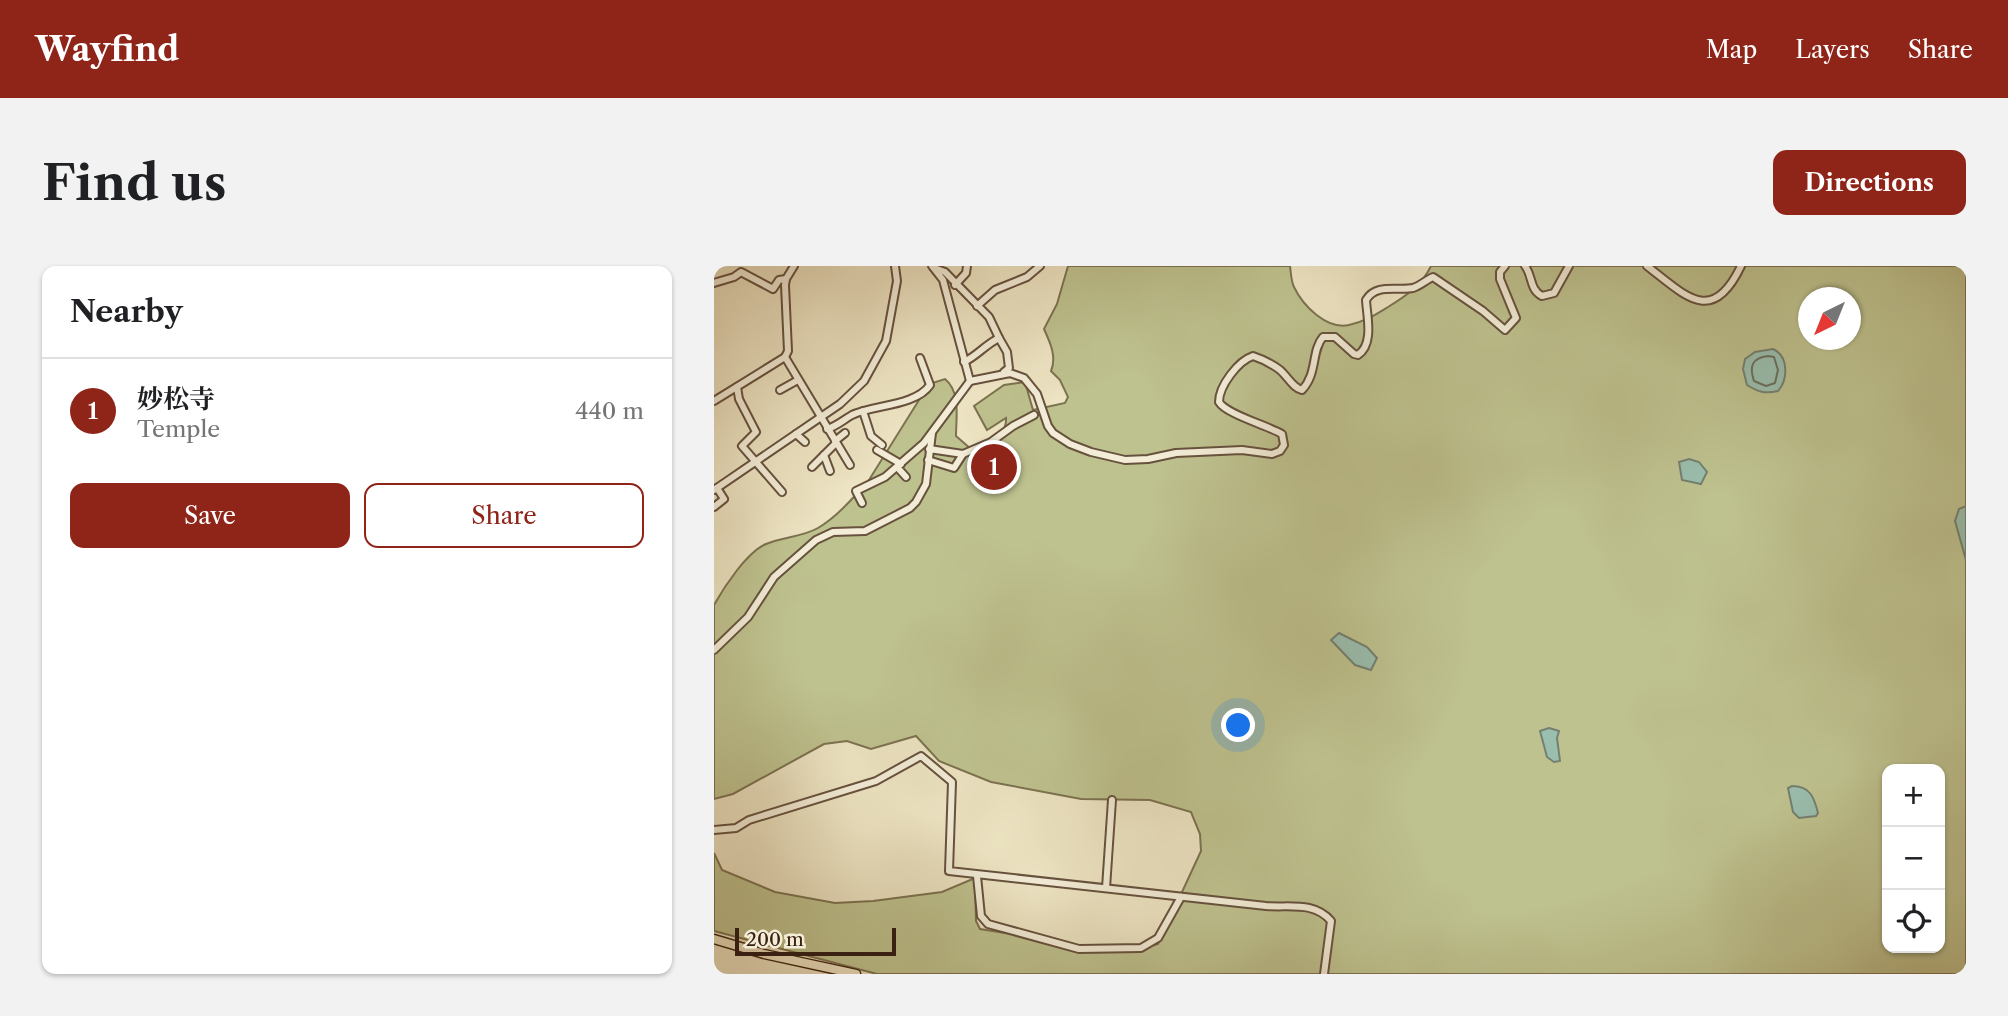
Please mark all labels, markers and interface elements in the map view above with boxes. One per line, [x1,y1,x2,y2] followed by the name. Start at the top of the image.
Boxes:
[35,29,179,70] text: Wayfind
[1706,35,1757,64] text: Map
[1795,35,1870,64] text: Layers
[1908,35,1973,64] text: Share
[1773,150,1966,215] button: Directions
[42,152,226,213] text: Find us
[1798,287,1861,350] north arrow
[70,293,183,330] text: Nearby
[137,383,215,415] text: 妙松寺
[88,397,98,425] text: 1
[575,397,644,425] text: 440 m
[137,415,220,443] text: Temple
[971,441,1017,493] pin: 1
[70,483,350,548] button: Save
[364,483,644,548] button: Share
[1221,708,1255,742] your location
[1882,764,1945,953] map controls
[1882,764,1945,827] button: +
[1882,827,1945,890] button: −
[1882,890,1945,953] button: locate
[735,925,896,957] scale bar
[746,928,804,951] text: 200 m

